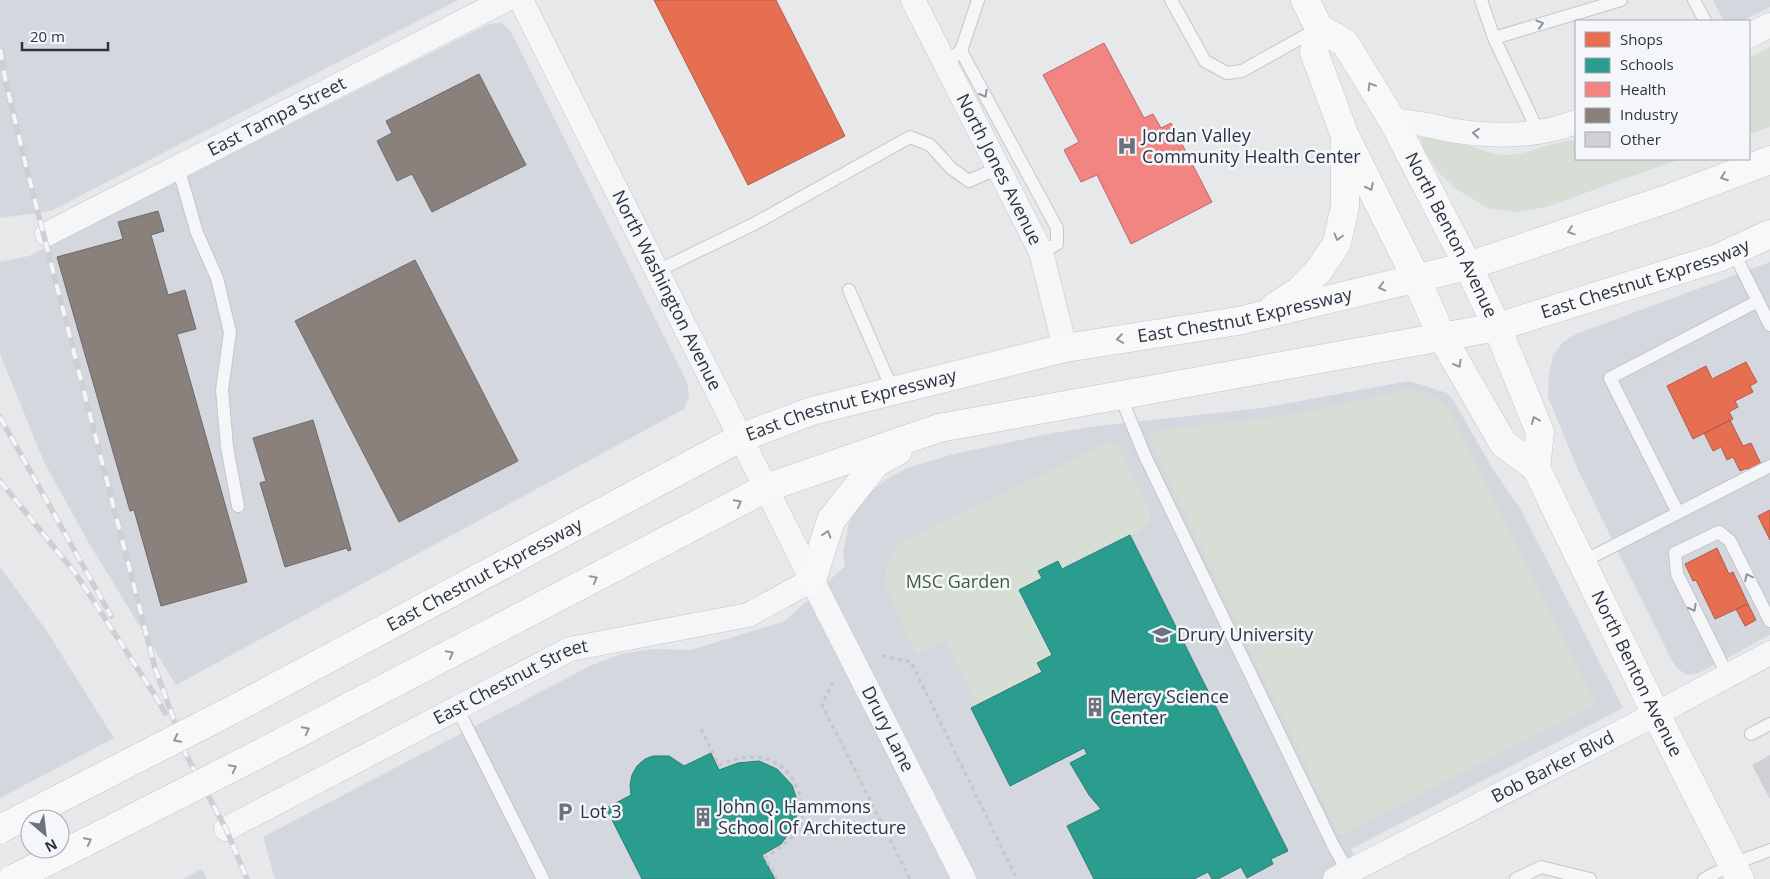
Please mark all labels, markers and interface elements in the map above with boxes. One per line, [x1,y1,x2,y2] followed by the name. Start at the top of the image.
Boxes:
[22,20,109,52] scale bar
[1536,20,1544,30] one-way arrow
[1575,20,1750,160] legend
[30,26,65,46] text: 20 m
[1620,29,1663,49] text: Shops
[1620,54,1674,74] text: Schools
[203,70,350,161] street label: East Tampa Street
[1620,79,1666,99] text: Health
[1368,82,1378,91] one-way arrow
[978,88,988,97] one-way arrow
[951,89,1048,249] street label: North Jones Avenue
[1620,104,1678,124] text: Industry
[1140,123,1361,168] place label: Jordan Valley Community Health Center
[1472,128,1480,139] one-way arrow
[1620,129,1661,149] text: Other
[1116,135,1138,157] hospital icon: Jordan Valley Community Health Center
[1400,148,1504,321] street label: North Benton Avenue
[1720,171,1729,181] one-way arrow
[1364,182,1374,191] one-way arrow
[607,186,728,394] street label: North Washington Avenue
[1567,225,1576,235] one-way arrow
[1333,232,1343,240] one-way arrow
[1538,232,1754,324] street label: East Chestnut Expressway
[1135,281,1355,348] street label: East Chestnut Expressway
[1377,281,1386,292] one-way arrow
[1115,334,1124,344] one-way arrow
[1452,359,1462,368] one-way arrow
[742,362,960,446] street label: East Chestnut Expressway
[1530,416,1541,425] one-way arrow
[733,499,742,509] one-way arrow
[382,511,587,636] street label: East Chestnut Expressway
[821,530,831,539] one-way arrow
[906,569,1010,593] park label: MSC Garden
[1744,573,1754,582] one-way arrow
[589,575,598,585] one-way arrow
[1587,586,1689,760] street label: North Benton Avenue
[1687,602,1697,611] one-way arrow
[1177,622,1314,646] place label: Drury University
[1151,624,1173,646] school or university icon: Drury University
[429,633,590,729] street label: East Chestnut Street
[445,650,454,660] one-way arrow
[857,682,920,775] street label: Drury Lane
[1110,684,1229,729] place label: Mercy Science Center
[1084,696,1106,718] building icon: Mercy Science Center
[1487,725,1618,808] street label: Bob Barker Blvd
[301,726,310,736] one-way arrow
[173,733,182,743] one-way arrow
[228,764,237,774] one-way arrow
[716,794,906,839] place label: John Q. Hammons School Of Architecture
[580,799,622,823] place label: Lot 3
[554,801,576,823] parking icon: Lot 3
[692,806,714,828] building icon: John Q. Hammons School Of Architecture
[20,809,70,859] north arrow
[42,835,61,857] text: N
[83,837,92,847] one-way arrow

